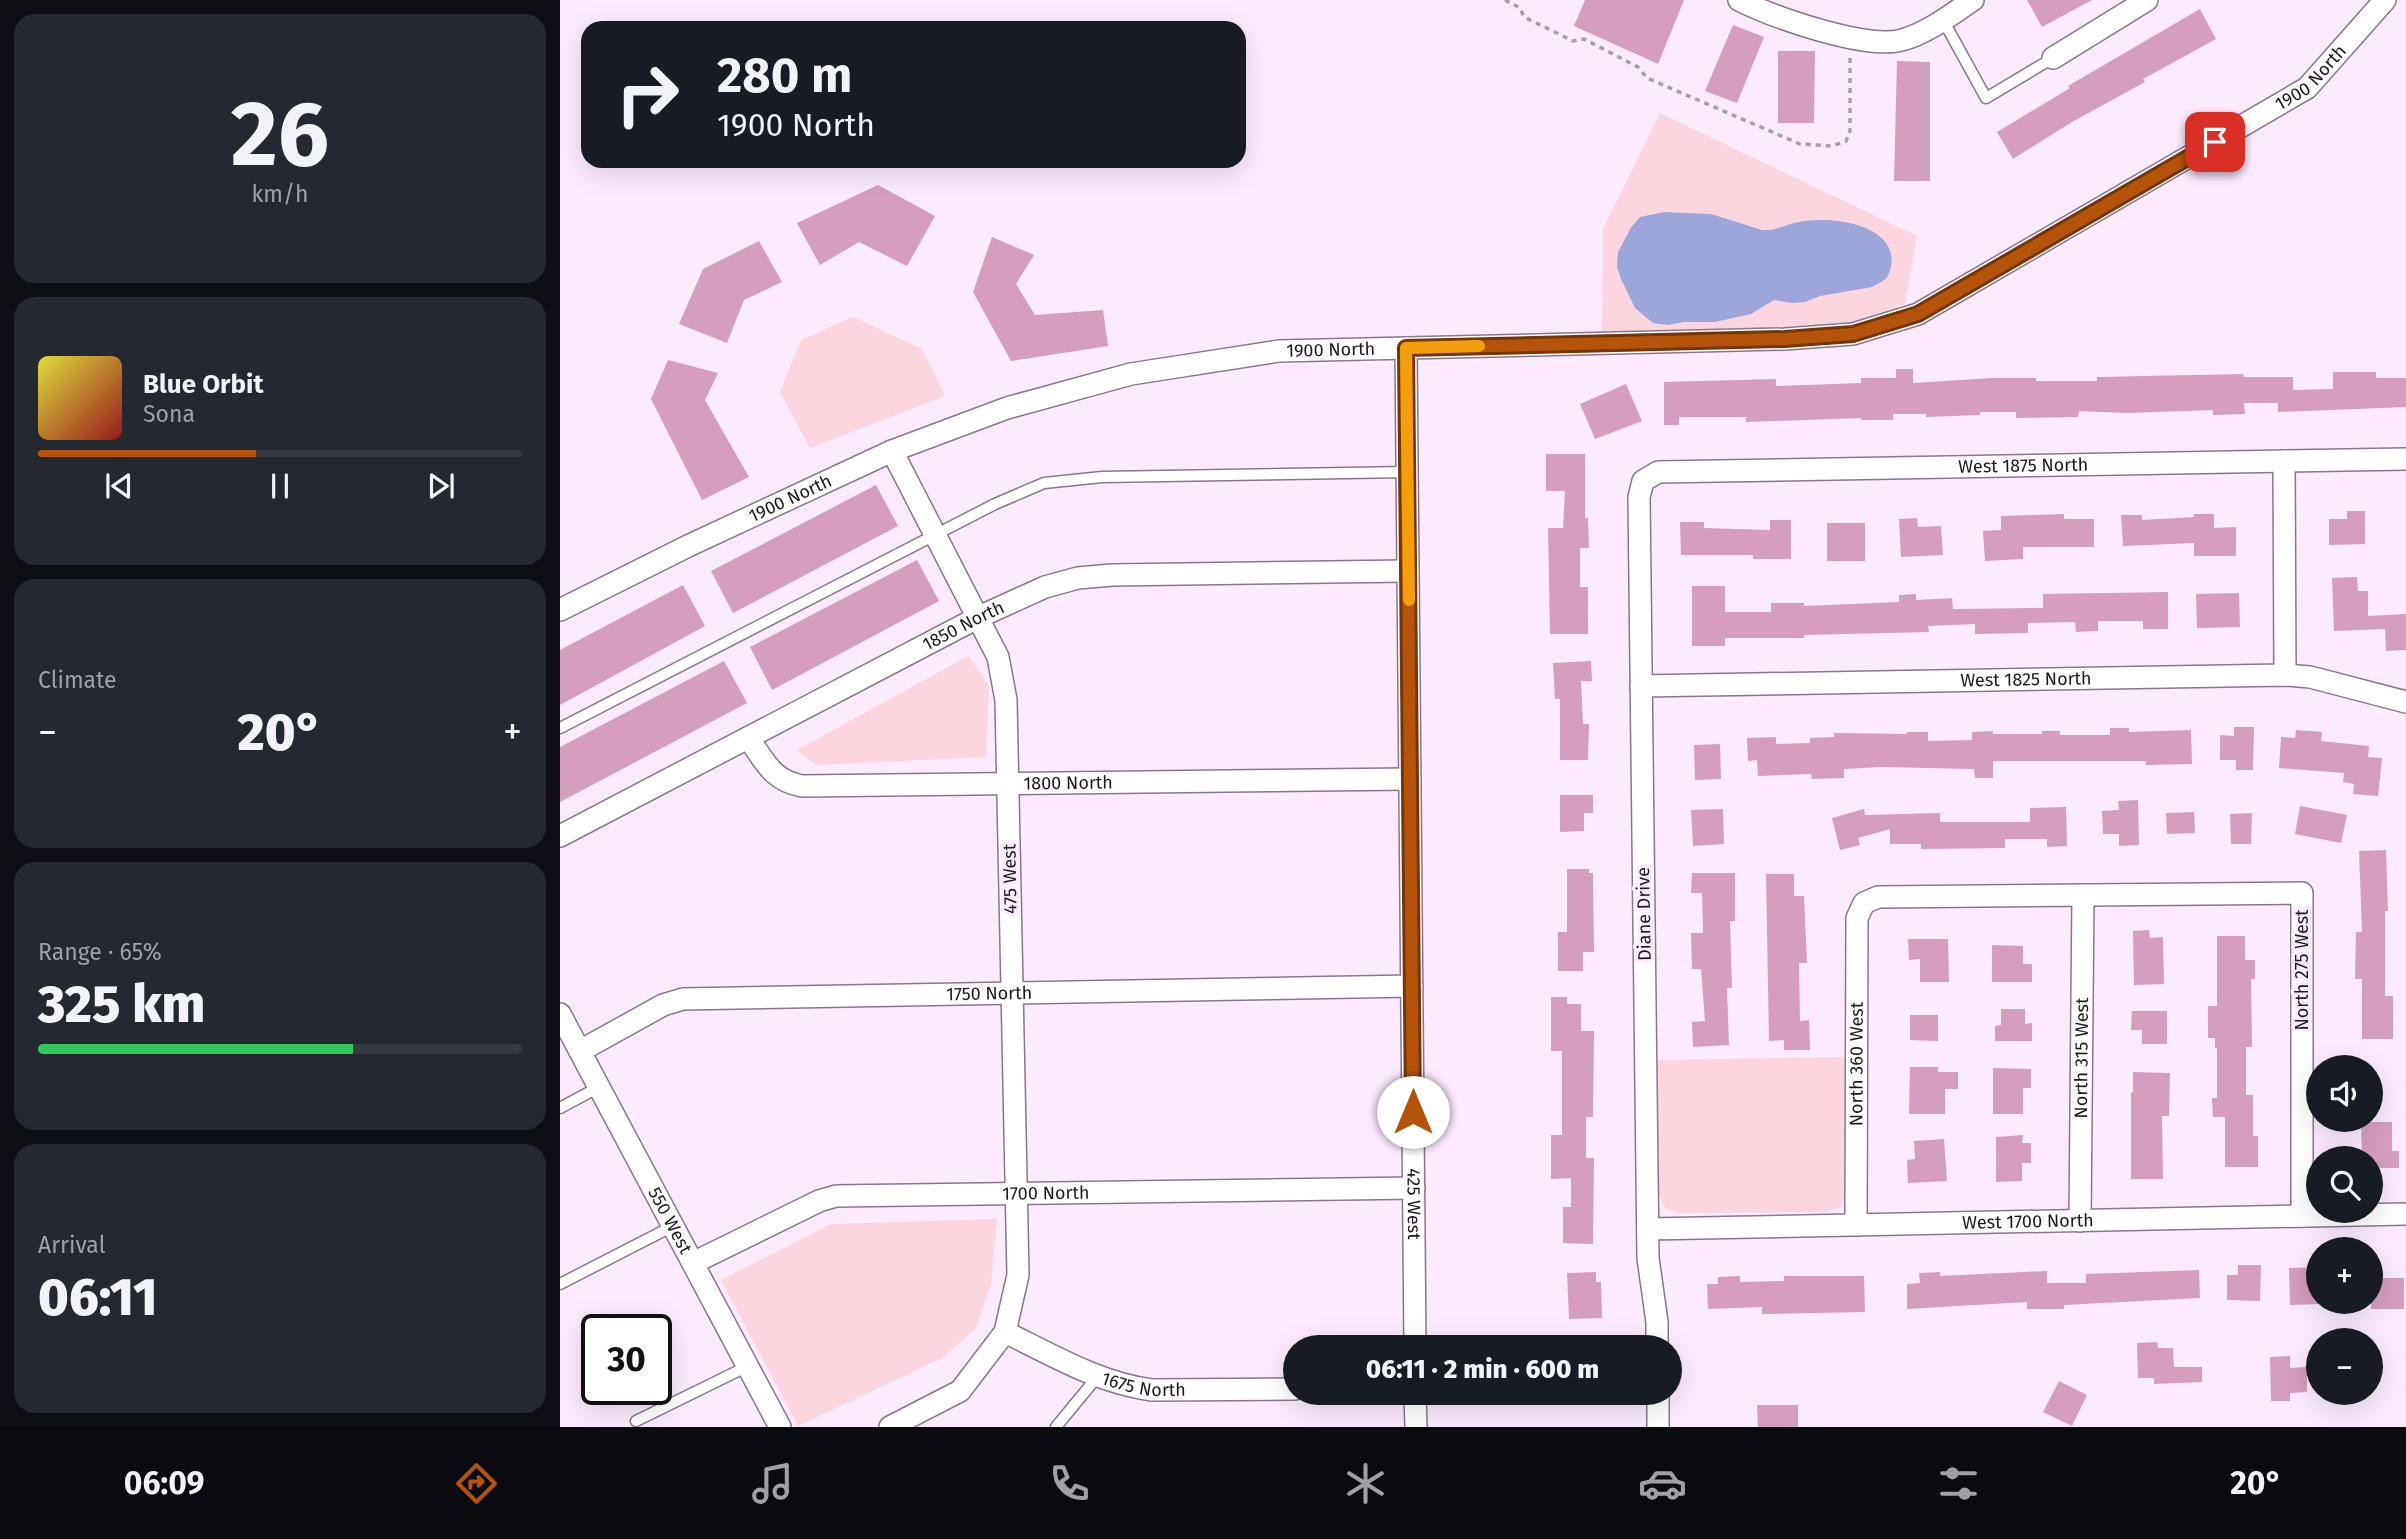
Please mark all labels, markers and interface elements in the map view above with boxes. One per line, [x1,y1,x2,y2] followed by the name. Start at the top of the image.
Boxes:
[2271,40,2351,115] street label: 1900 North
[717,46,853,105] text: 280 m
[602,49,693,140] icon: right
[231,80,329,189] text: 26
[717,106,875,144] text: 1900 North
[2185,112,2245,172] pin
[2196,123,2234,161] icon: arrive
[252,180,308,208] text: km/h
[1286,338,1375,362] street label: 1900 North
[143,369,263,400] text: Blue Orbit
[143,400,195,428] text: Sona
[1958,454,2088,478] street label: West 1875 North
[100,467,138,505] icon: previous
[261,467,299,505] icon: pause
[422,467,460,505] icon: next
[745,470,835,527] street label: 1900 North
[919,596,1008,655] street label: 1850 North
[38,666,117,694] text: Climate
[1960,667,2092,692] street label: West 1825 North
[237,701,323,764] text: 20°
[38,709,57,755] text: −
[503,709,522,755] text: +
[1023,771,1113,794] street label: 1800 North
[998,843,1022,914] street label: 475 West
[1632,867,1656,961] street label: Diane Drive
[2291,909,2313,1031] street label: North 275 West
[38,938,162,966] text: Range · 65%
[38,973,205,1036] text: 325 km
[946,982,1032,1005] street label: 1750 North
[2070,997,2093,1119] street label: North 315 West
[1845,1001,1868,1126] street label: North 360 West
[2306,1055,2383,1405] map controls
[2306,1055,2383,1132] button: sound
[1376,1075,1450,1149] position arrow
[2306,1146,2383,1223] button: search
[1402,1168,1425,1240] street label: 425 West
[1002,1181,1090,1205] street label: 1700 North
[643,1183,697,1258] street label: 550 West
[1962,1209,2094,1234] street label: West 1700 North
[38,1231,105,1259] text: Arrival
[2306,1237,2383,1314] button: +
[38,1266,158,1329] text: 06:11
[581,1314,672,1405] speed limit sign: 30
[2306,1328,2383,1405] button: −
[1366,1354,1599,1385] text: 06:11 · 2 min · 600 m
[1099,1367,1186,1401] street label: 1675 North
[452,1459,501,1508] icon: directions
[748,1459,797,1508] icon: music
[1045,1459,1094,1508] icon: phone
[1341,1459,1390,1508] icon: climate
[1638,1459,1687,1508] icon: car
[1934,1459,1983,1508] icon: filters
[124,1464,204,1502] text: 06:09
[2230,1464,2282,1502] text: 20°

